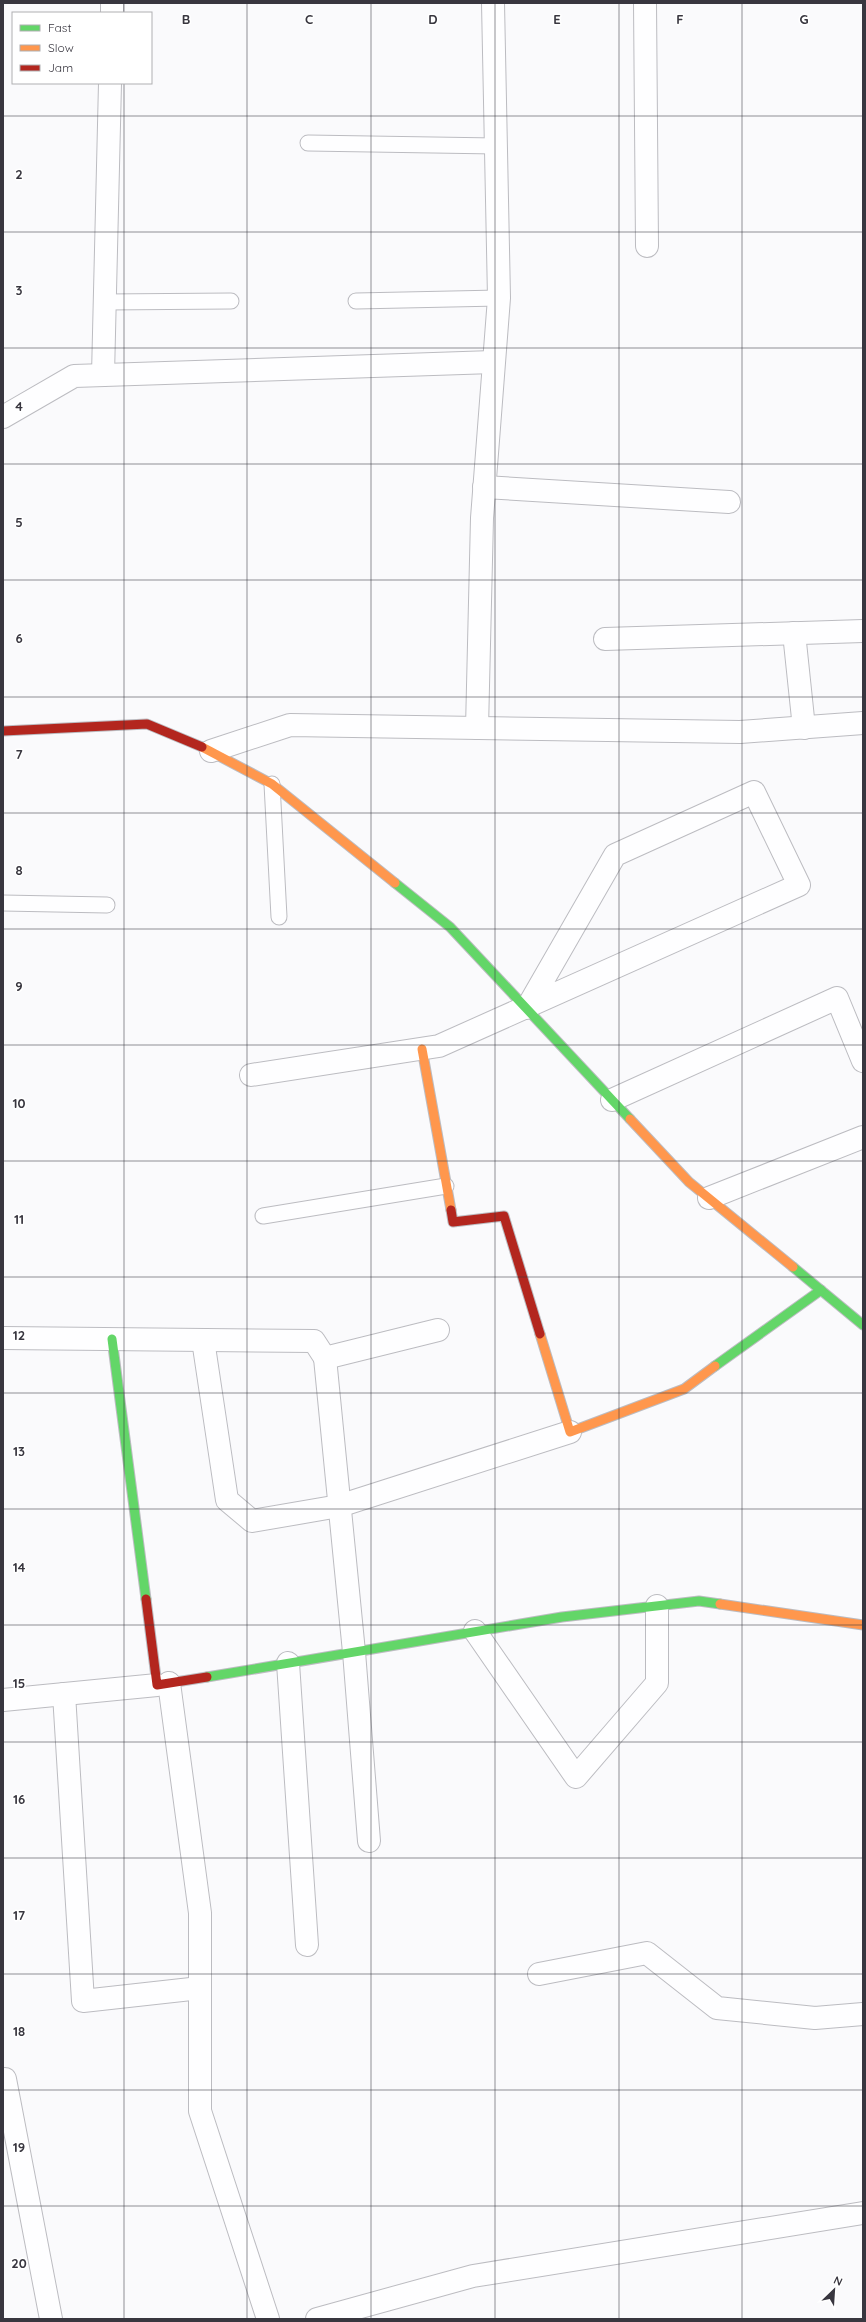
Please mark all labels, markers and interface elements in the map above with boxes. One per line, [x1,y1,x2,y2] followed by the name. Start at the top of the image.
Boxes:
[182,11,190,27] text: B
[305,11,313,27] text: C
[428,11,438,27] text: D
[553,11,561,27] text: E
[676,11,684,27] text: F
[799,11,809,27] text: G
[12,12,152,84] legend
[48,20,72,35] text: Fast
[48,40,74,55] text: Slow
[48,60,73,75] text: Jam
[15,166,23,182] text: 2
[16,282,23,298] text: 3
[15,398,23,414] text: 4
[15,514,23,530] text: 5
[15,630,23,646] text: 6
[15,746,23,762] text: 7
[15,862,23,878] text: 8
[15,978,23,994] text: 9
[12,1095,26,1111] text: 10
[14,1211,24,1227] text: 11
[13,1327,25,1343] text: 12
[13,1443,25,1459] text: 13
[13,1559,26,1575] text: 14
[13,1675,25,1691] text: 15
[13,1791,25,1807] text: 16
[13,1907,25,1923] text: 17
[13,2023,25,2039] text: 18
[13,2139,25,2155] text: 19
[11,2255,27,2271] text: 20
[814,2270,854,2310] north arrow
[832,2273,845,2289] text: N

